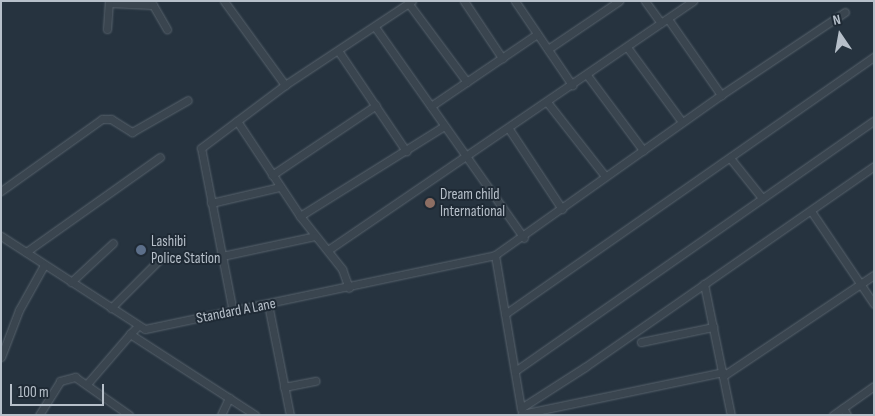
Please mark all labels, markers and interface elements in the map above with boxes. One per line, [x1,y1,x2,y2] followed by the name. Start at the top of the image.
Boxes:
[815,10,865,60] north arrow
[831,11,842,29] text: N
[440,185,505,220] place label: Dream child International
[424,197,436,209] marker: Dream child International
[151,232,221,267] place label: Lashibi Police Station
[135,244,147,256] marker: Lashibi Police Station
[195,294,277,328] street label: Standard A Lane
[12,374,106,406] scale bar
[18,383,49,402] text: 100 m

